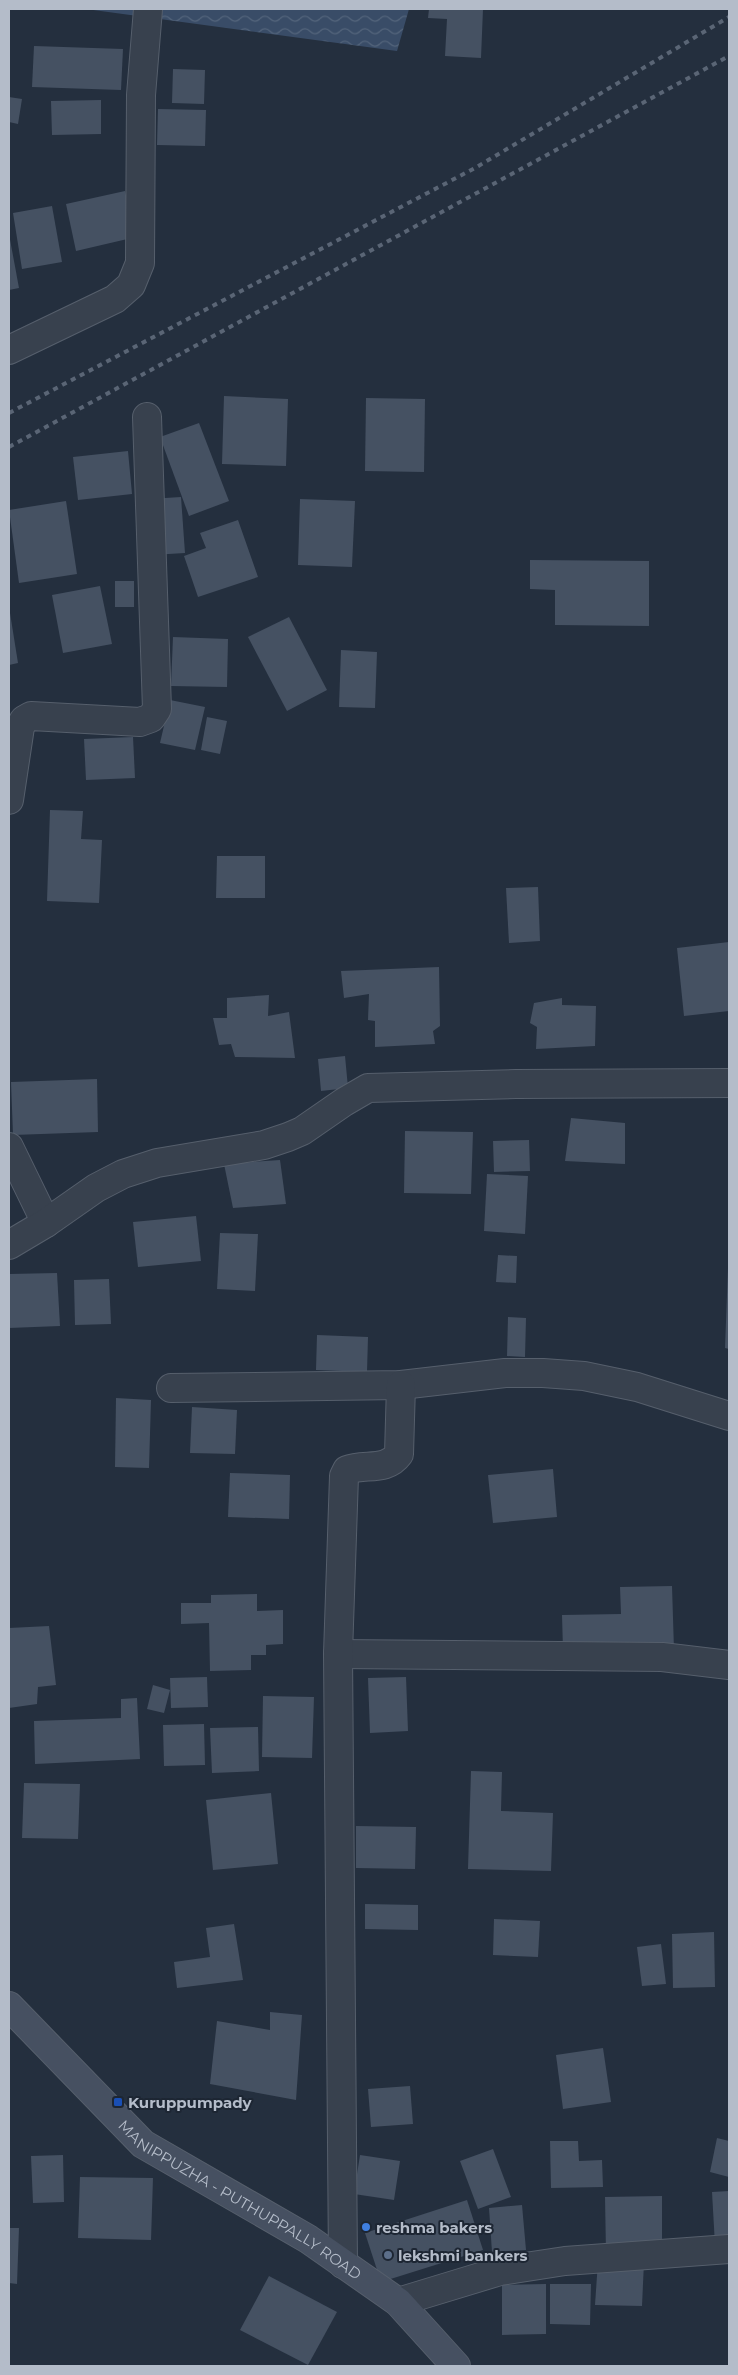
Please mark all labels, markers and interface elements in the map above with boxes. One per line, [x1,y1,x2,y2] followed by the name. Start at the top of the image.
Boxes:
[128,2093,253,2112] place label: Kuruppumpady
[112,2096,124,2108] marker: Kuruppumpady
[115,2115,365,2283] street label: MANIPPUZHA - PUTHUPPALLY ROAD
[376,2218,492,2237] place label: reshma bakers
[360,2221,372,2233] marker: reshma bakers
[398,2246,528,2265] place label: lekshmi bankers
[382,2249,394,2261] marker: lekshmi bankers

